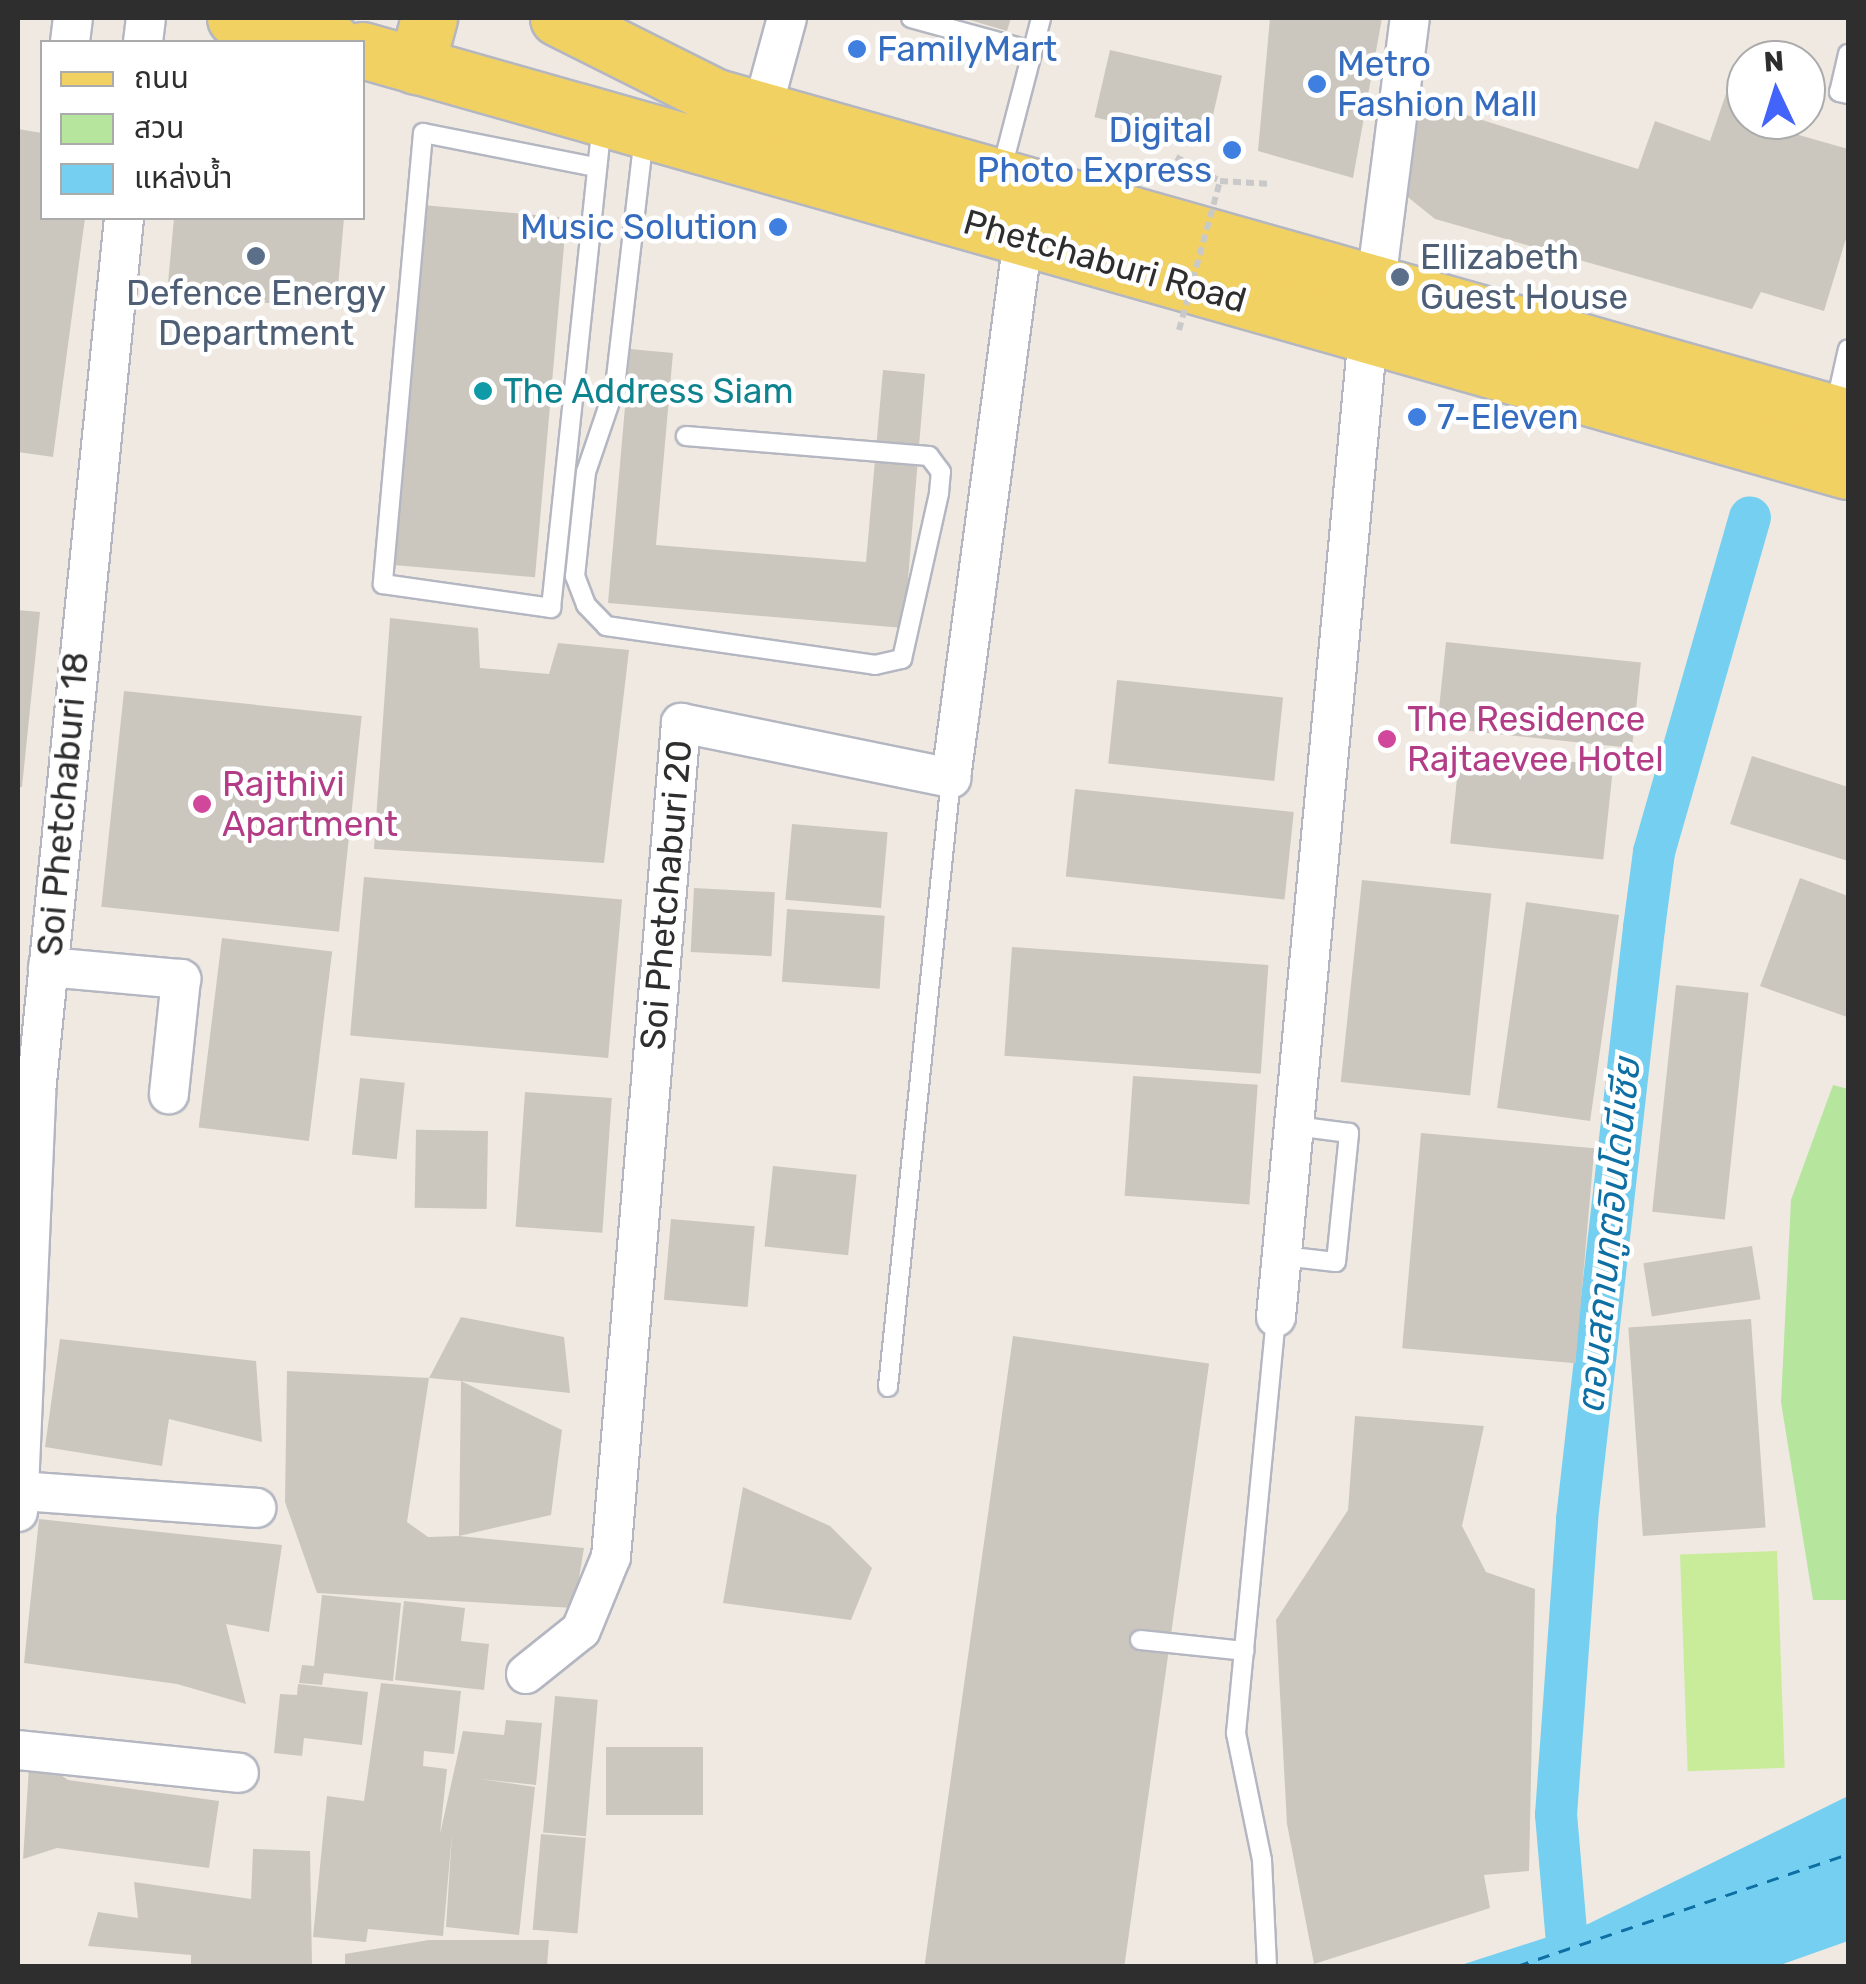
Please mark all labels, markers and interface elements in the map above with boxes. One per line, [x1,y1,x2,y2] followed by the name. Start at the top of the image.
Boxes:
[877,28,1057,70] place label: FamilyMart
[846,38,868,60] marker: FamilyMart
[40,40,365,220] legend
[1726,40,1826,140] north arrow
[1337,43,1537,125] place label: Metro Fashion Mall
[1763,44,1785,79] text: N
[134,60,189,96] text: ถนน
[1306,73,1328,95] marker: Metro Fashion Mall
[977,109,1212,191] place label: Digital Photo Express
[134,110,184,146] text: สวน
[1221,139,1243,161] marker: Digital Photo Express
[134,160,232,196] text: แหล่งน้ำ
[959,201,1251,321] street label: Phetchaburi Road
[520,206,758,248] place label: Music Solution
[767,216,789,238] marker: Music Solution
[1420,236,1628,318] place label: Ellizabeth Guest House
[245,245,267,267] marker: Defence Energy Department
[1389,266,1411,288] marker: Ellizabeth Guest House
[126,272,386,354] place label: Defence Energy Department
[503,370,794,412] place label: The Address Siam
[472,380,494,402] marker: The Address Siam
[1437,396,1579,438] place label: 7-Eleven
[1406,406,1428,428] marker: 7-Eleven
[29,650,97,958] street label: Soi Phetchaburi 18
[1407,698,1664,780] place label: The Residence Rajtaevee Hotel
[1376,728,1398,750] marker: The Residence Rajtaevee Hotel
[632,738,700,1052] street label: Soi Phetchaburi 20
[222,763,398,845] place label: Rajthivi Apartment
[191,793,213,815] marker: Rajthivi Apartment
[1568,1056,1650,1416] water label: ตอนสถานทูตอินโดนีเซีย

